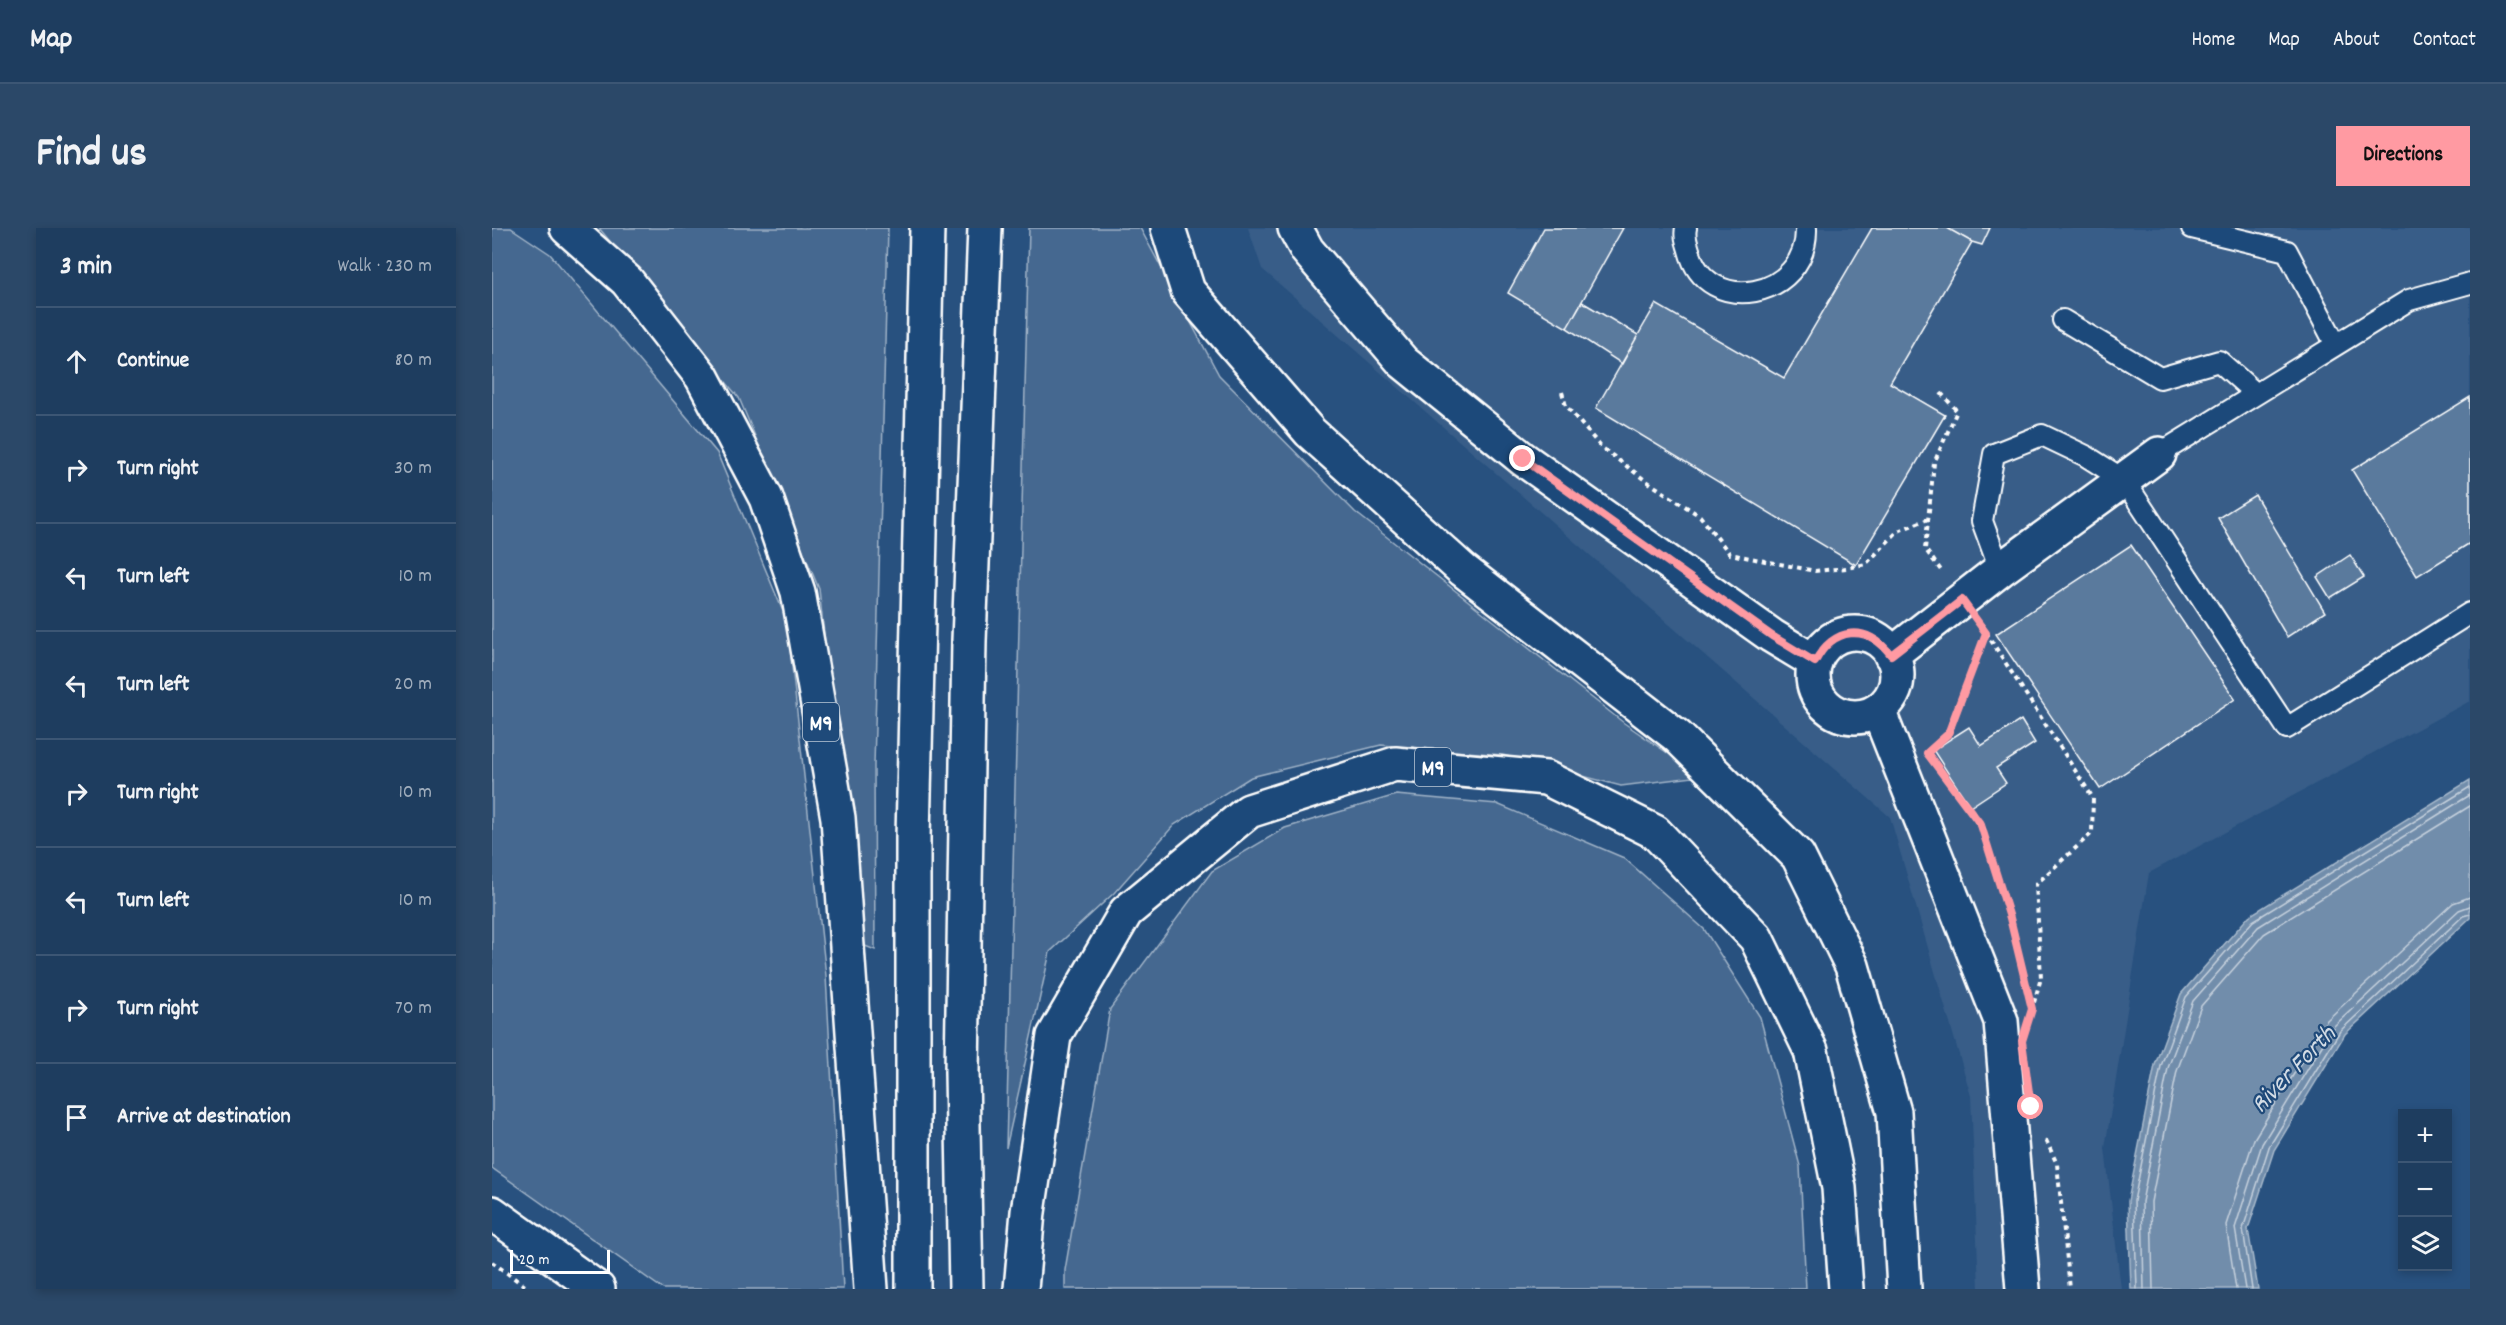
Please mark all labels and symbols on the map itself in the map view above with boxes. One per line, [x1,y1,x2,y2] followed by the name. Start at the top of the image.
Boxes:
[1509,445,1535,471] route end
[803,703,839,741] road number: M9
[1415,748,1451,786] road number: M9
[2243,1017,2347,1123] water label: River Forth
[2017,1093,2043,1119] route start
[510,1247,610,1274] scale bar

